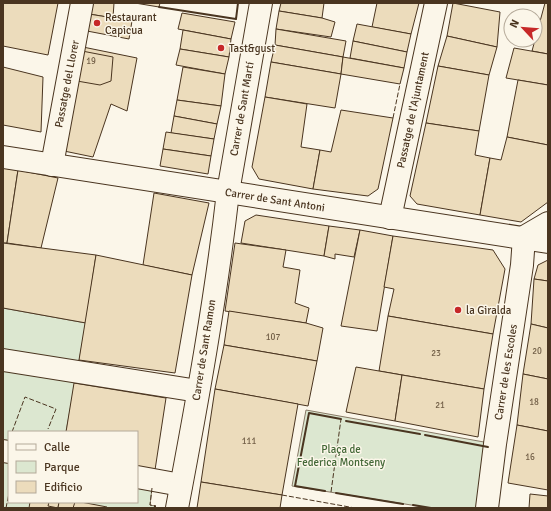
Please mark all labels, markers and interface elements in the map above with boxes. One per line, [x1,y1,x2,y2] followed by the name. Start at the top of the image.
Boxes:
[503,8,543,48] north arrow
[105,11,157,37] place label: Restaurant Capicua
[92,18,102,28] marker: Restaurant Capicua
[507,18,522,30] text: N
[52,39,82,129] street label: Passatge del Llorer
[229,42,275,55] place label: Tast&gust
[216,43,226,53] marker: Tast&gust
[394,51,432,169] street label: Passatge de l'Ajuntament
[86,56,96,67] house number: 19
[227,61,257,157] street label: Carrer de Sant Martí
[224,186,326,214] street label: Carrer de Sant Antoni
[190,298,218,402] street label: Carrer de Sant Ramon
[466,304,512,317] place label: la Giralda
[453,305,463,315] marker: la Giralda
[492,323,520,421] street label: Carrer de les Escoles
[266,332,280,343] house number: 107
[532,346,542,357] house number: 20
[431,348,441,359] house number: 23
[529,397,539,408] house number: 18
[435,400,445,411] house number: 21
[8,431,138,503] legend
[242,436,256,447] house number: 111
[44,440,70,455] text: Calle
[297,443,386,469] park label: Plaça de Federica Montseny
[525,452,535,463] house number: 16
[44,460,80,475] text: Parque
[44,480,82,495] text: Edificio

